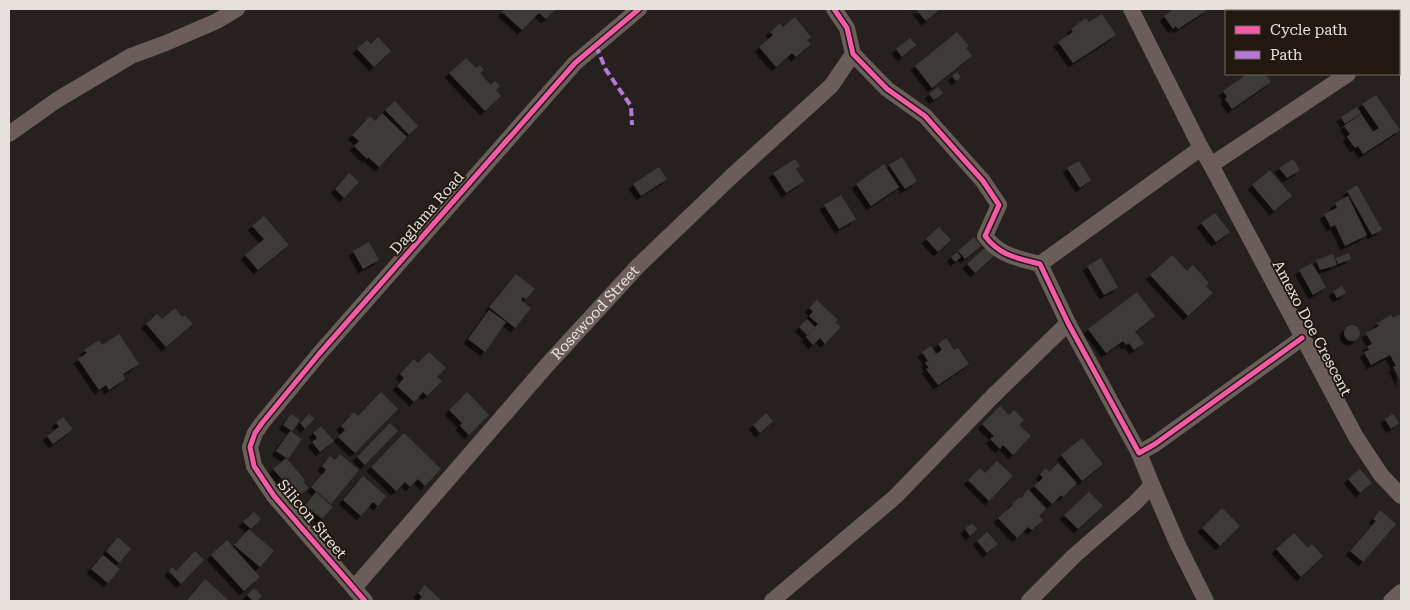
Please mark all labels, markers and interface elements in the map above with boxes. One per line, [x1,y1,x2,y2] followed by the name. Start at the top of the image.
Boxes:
[1225,10,1400,75] legend
[1270,21,1348,39] text: Cycle path
[1270,46,1303,64] text: Path
[386,168,468,258] street label: Daglama Road
[1269,257,1355,399] street label: Amexo Doe Crescent
[547,262,643,364] street label: Rosewood Street
[274,476,351,562] street label: Silicon Street

